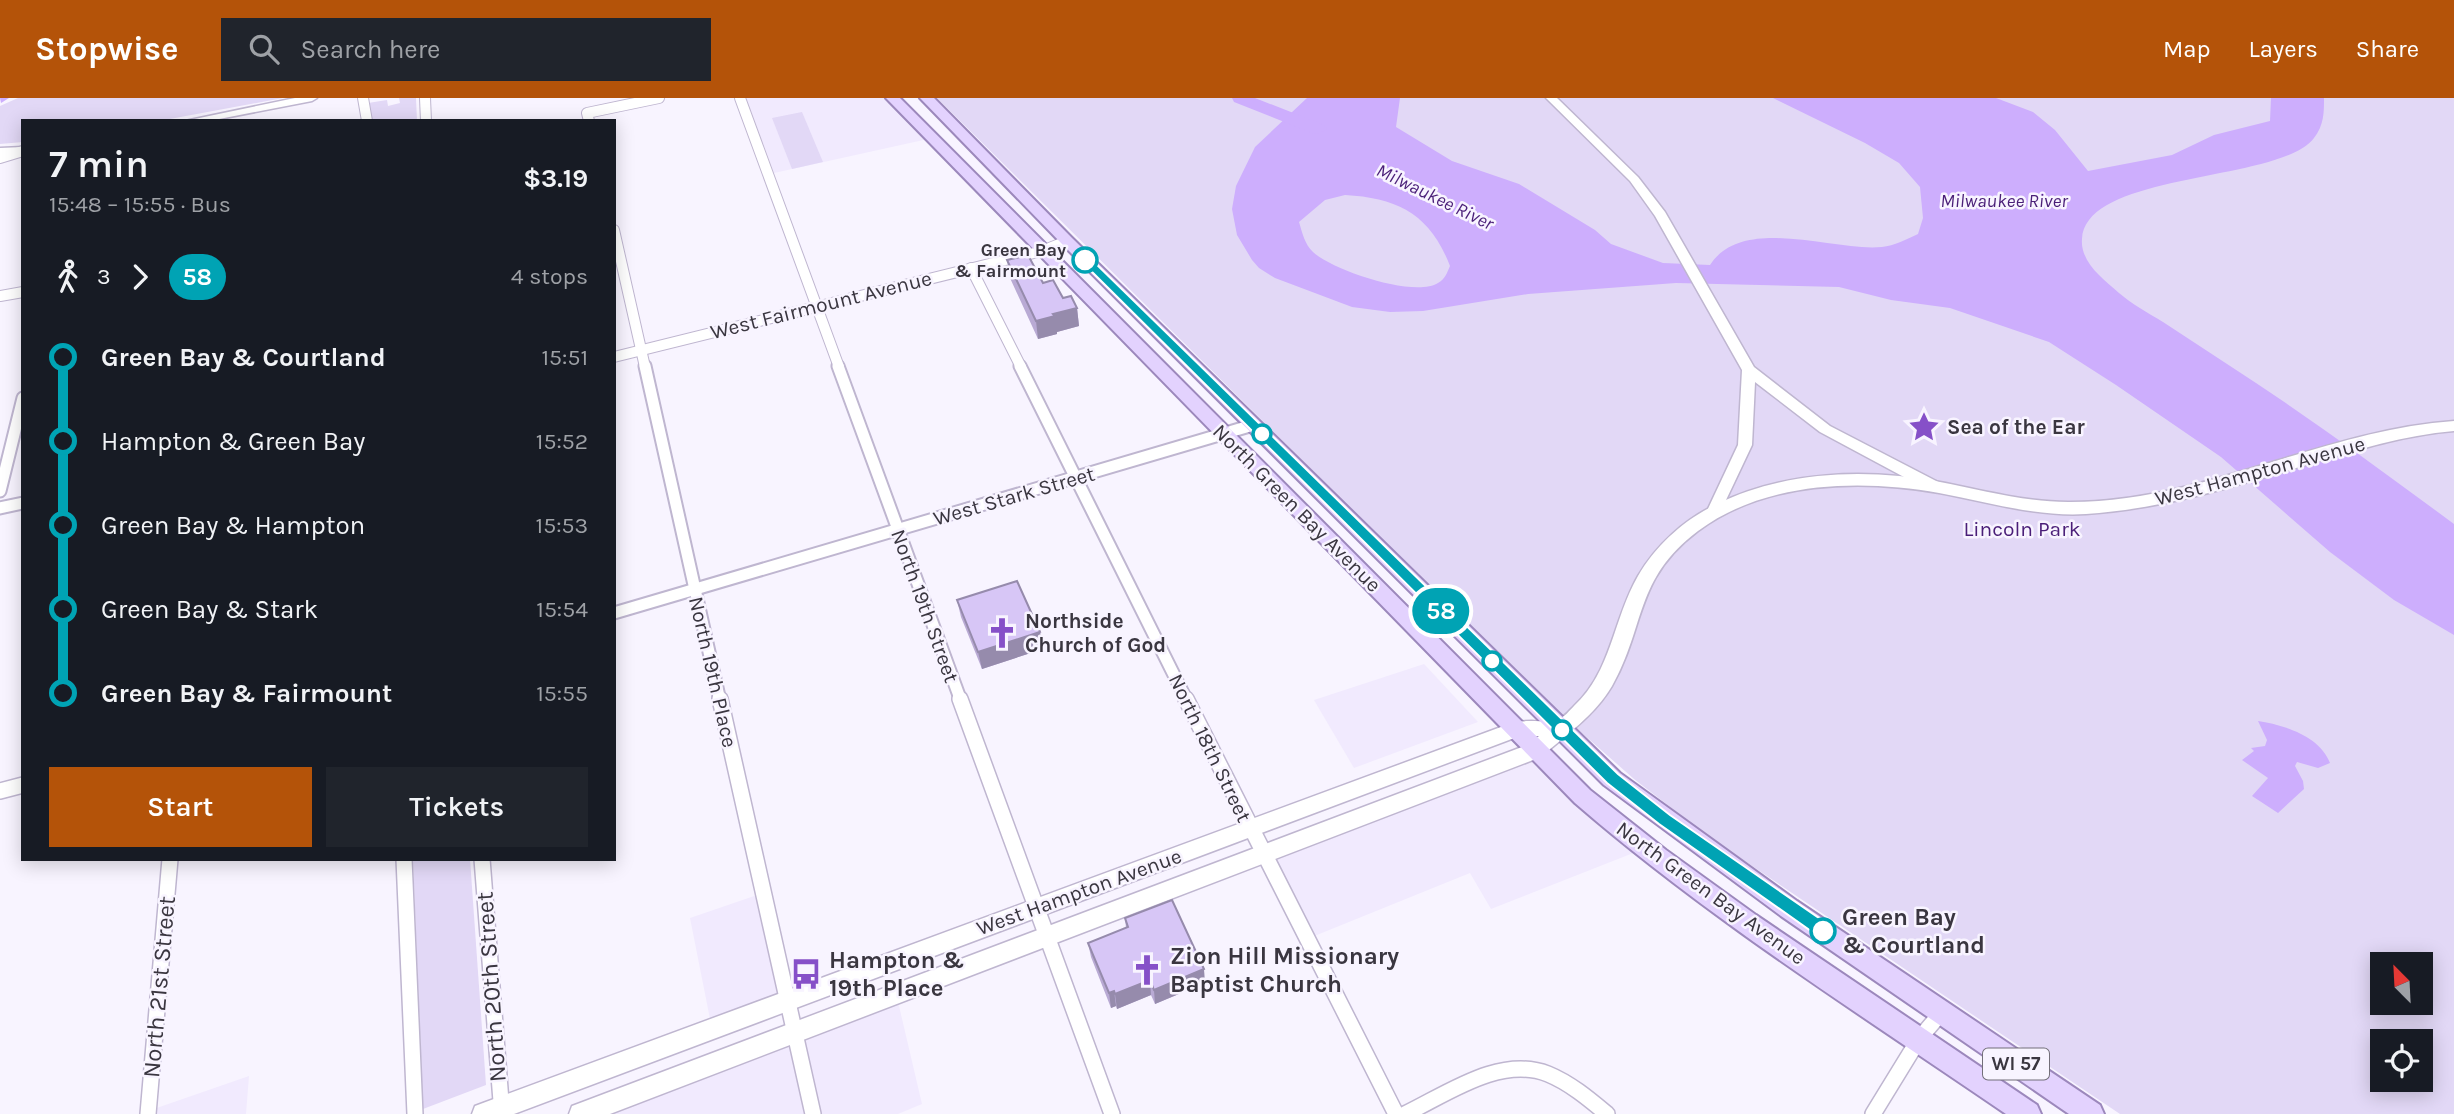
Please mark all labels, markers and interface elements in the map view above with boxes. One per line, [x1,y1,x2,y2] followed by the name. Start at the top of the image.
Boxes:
[221,18,711,81] search box
[35,30,179,68] text: Stopwise
[245,30,283,68] icon: search
[301,34,440,65] text: Search here
[2163,35,2211,63] text: Map
[2249,35,2318,63] text: Layers
[2356,35,2419,63] text: Share
[49,142,149,187] text: 7 min
[1373,159,1498,235] water label: Milwaukee River
[523,163,588,194] text: $3.19
[1940,190,2069,212] water label: Milwaukee River
[49,191,231,218] text: 15:48 – 15:55 · Bus
[954,239,1066,282] place label: Green Bay & Fairmount
[1072,247,1098,273] marker: Green Bay & Fairmount
[49,258,87,296] icon: walk
[121,258,159,296] icon: forward
[97,263,111,290] text: 3
[183,263,212,291] text: 58
[511,263,588,290] text: 4 stops
[708,266,934,344] street label: West Fairmount Avenue
[101,342,386,373] text: Green Bay & Courtland
[542,344,588,371] text: 15:51
[1907,410,1941,444] place icon: Sea of the Ear
[1947,415,2085,439] place label: Sea of the Ear
[1208,419,1386,597] street label: North Green Bay Avenue
[1252,424,1272,444] unlabelled marker
[101,426,365,457] text: Hampton & Green Bay
[536,428,588,455] text: 15:52
[2152,431,2368,511] street label: West Hampton Avenue
[930,461,1098,531] street label: West Stark Street
[101,510,365,541] text: Green Bay & Hampton
[536,512,588,539] text: 15:53
[1963,517,2081,541] park label: Lincoln Park
[886,526,964,686] street label: North 19th Street
[1410,588,1472,634] line badge: 58
[101,594,318,625] text: Green Bay & Stark
[684,594,742,750] street label: North 19th Place
[536,596,588,623] text: 15:54
[1426,597,1456,625] text: 58
[1025,609,1166,657] place label: Northside Church of God
[985,616,1019,650] church icon: Northside Church of God
[1482,651,1502,671] unlabelled marker
[1164,670,1256,826] street label: North 18th Street
[101,678,392,709] text: Green Bay & Fairmount
[536,680,588,707] text: 15:55
[1552,720,1572,740] unlabelled marker
[49,767,312,847] button: Start
[326,767,588,847] button: Tickets
[1612,816,1810,970] street label: North Green Bay Avenue
[973,844,1185,940] street label: West Hampton Avenue
[470,891,512,1083] street label: North 20th Street
[137,895,181,1079] street label: North 21st Street
[1842,903,1985,959] place label: Green Bay & Courtland
[1810,918,1836,944] marker: Green Bay & Courtland
[1170,942,1399,998] place label: Zion Hill Missionary Baptist Church
[829,946,965,1002] place label: Hampton & 19th Place
[2370,952,2432,1015] north arrow
[2370,952,2433,1092] map controls
[1130,953,1164,987] church icon: Zion Hill Missionary Baptist Church
[789,957,823,991] bus stop icon: Hampton & 19th Place
[2370,1029,2433,1092] button: locate
[1983,1048,2049,1080] road number: WI 57

